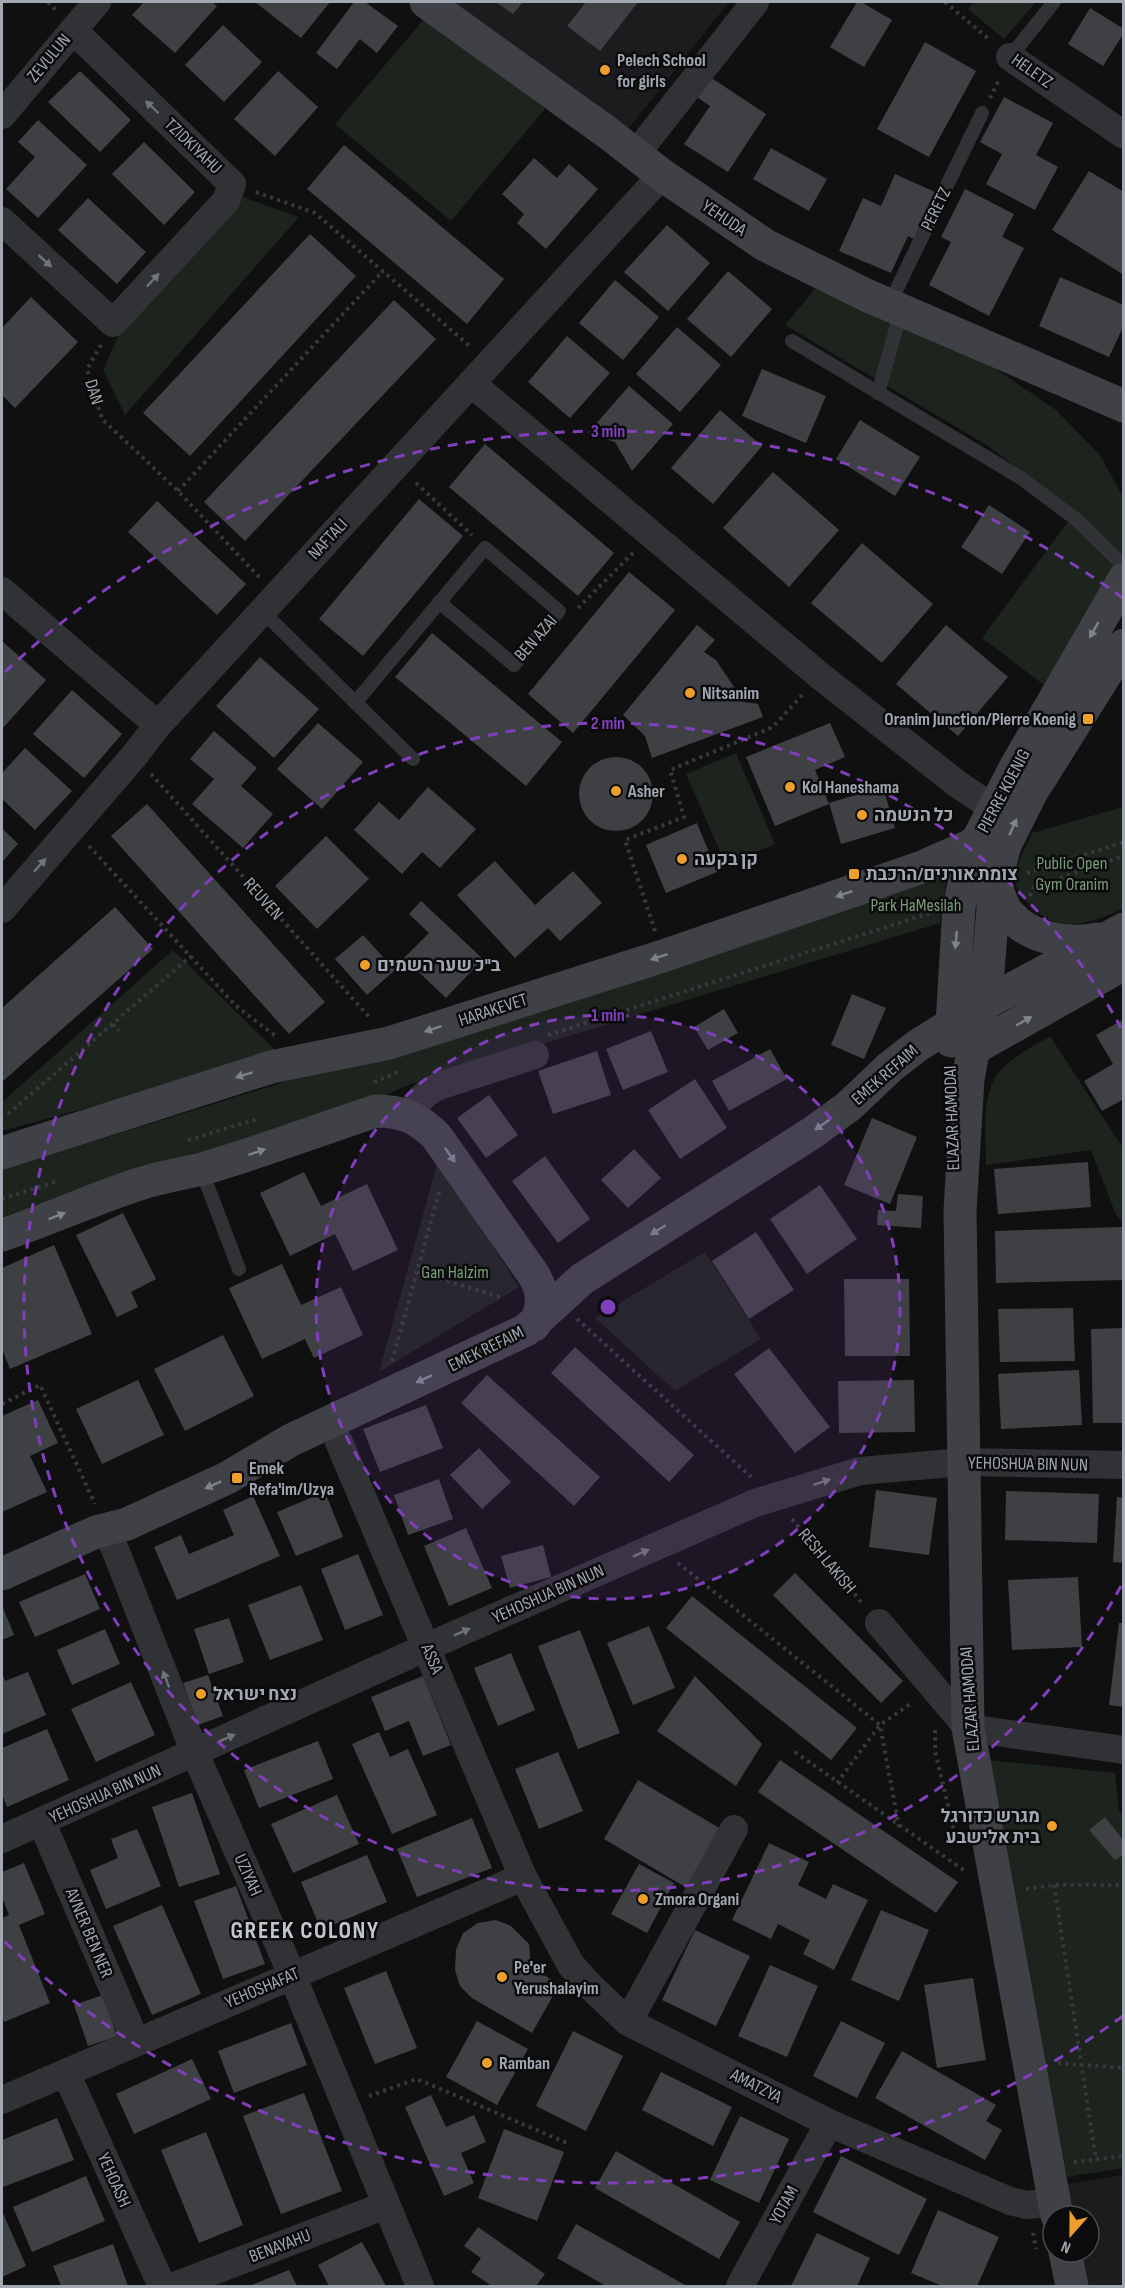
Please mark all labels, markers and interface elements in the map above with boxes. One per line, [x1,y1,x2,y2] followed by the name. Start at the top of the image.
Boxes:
[23,30,75,86] street label: ZEVULUN
[1007,49,1057,93] street label: HELETZ
[617,50,706,92] place label: Pelech School for girls
[598,63,612,77] marker: Pelech School for girls
[145,100,160,114] one-way arrow
[160,114,226,178] street label: TZIDKIYAHU
[917,183,956,234] street label: PERETZ
[698,196,751,241] street label: YEHUDA
[37,254,52,268] one-way arrow
[145,273,159,287] one-way arrow
[80,377,108,407] street label: DAN
[591,421,625,442] text: 3 min
[304,514,352,564] street label: NAFTALI
[510,611,562,665] street label: BEN AZAI
[1090,621,1100,638] one-way arrow
[702,683,759,704] place label: Nitsanim
[683,686,697,700] marker: Nitsanim
[884,709,1076,730] place label: Oranim Junction/Pierre Koenig
[1081,712,1095,726] marker: Oranim Junction/Pierre Koenig
[591,713,625,734] text: 2 min
[973,746,1035,836] street label: PIERRE KOENIG
[802,777,899,798] place label: Kol Haneshama
[783,780,797,794] marker: Kol Haneshama
[627,781,665,802] place label: Asher
[609,784,623,798] marker: Asher
[874,805,953,826] place label: כל הנשמה
[855,808,869,822] marker: כל הנשמה
[1008,818,1018,836] one-way arrow
[694,849,758,870] place label: קן בקעה
[675,852,689,866] marker: קן בקעה
[1035,853,1109,895] park label: Public Open Gym Oranim
[33,858,46,873] one-way arrow
[866,864,1018,885] place label: צומת אורנים/הרכבת
[847,867,861,881] marker: צומת אורנים/הרכבת
[239,874,287,924] street label: REUVEN
[835,890,853,900] one-way arrow
[871,895,962,916] park label: Park HaMesilah
[951,931,961,950] one-way arrow
[650,953,668,962] one-way arrow
[377,955,501,976] place label: ב"כ שער השמים
[358,958,372,972] marker: ב"כ שער השמים
[456,989,530,1031] street label: HARAKEVET
[591,1005,625,1026] text: 1 min
[1016,1016,1033,1026] one-way arrow
[424,1025,442,1034] one-way arrow
[848,1040,922,1110] street label: EMEK REFAIM
[940,1065,964,1171] street label: ELAZAR HAMODAI
[235,1071,253,1081] one-way arrow
[815,1119,831,1131] one-way arrow
[248,1146,266,1156] one-way arrow
[444,1147,456,1163] one-way arrow
[48,1210,66,1220] one-way arrow
[650,1225,666,1236] one-way arrow
[421,1262,489,1283] park label: Gan HaIzim
[598,1297,618,1317] centre of rings
[445,1322,527,1376] street label: EMEK REFAIM
[416,1374,433,1383] one-way arrow
[968,1452,1088,1476] street label: YEHOSHUA BIN NUN
[249,1458,334,1500] place label: Emek Refa'im/Uzya
[230,1471,244,1485] marker: Emek Refa'im/Uzya
[813,1477,831,1486] one-way arrow
[204,1480,222,1490] one-way arrow
[794,1524,860,1598] street label: RESH LAKISH
[632,1548,650,1558] one-way arrow
[489,1560,607,1628] street label: YEHOSHUA BIN NUN
[454,1627,472,1637] one-way arrow
[416,1640,448,1677] street label: ASSA
[956,1646,984,1752] street label: ELAZAR HAMODAI
[161,1670,170,1688] one-way arrow
[213,1684,297,1705] place label: נצח ישראל
[194,1687,208,1701] marker: נצח ישראל
[219,1734,236,1743] one-way arrow
[46,1760,164,1828] street label: YEHOSHUA BIN NUN
[941,1806,1040,1848] place label: מגרש כדורגל בית אלישבע
[1045,1819,1059,1833] marker: מגרש כדורגל בית אלישבע
[230,1851,266,1899] street label: UZIYAH
[60,1884,117,1981] street label: AVNER BEN NER
[655,1889,739,1910] place label: Zmora Organi
[636,1892,650,1906] marker: Zmora Organi
[231,1916,379,1945] district label: GREEK COLONY
[514,1957,599,1999] place label: Pe'er Yerushalayim
[222,1963,302,2013] street label: YEHOSHAFAT
[495,1970,509,1984] marker: Pe'er Yerushalayim
[499,2053,550,2074] place label: Ramban
[480,2056,494,2070] marker: Ramban
[726,2064,785,2108] street label: AMATZYA
[93,2150,135,2210] street label: YEHOASH
[765,2182,803,2228] street label: YOTAM
[1041,2204,1101,2264] north arrow
[246,2225,314,2267] street label: BENAYAHU
[1059,2236,1074,2257] text: N

